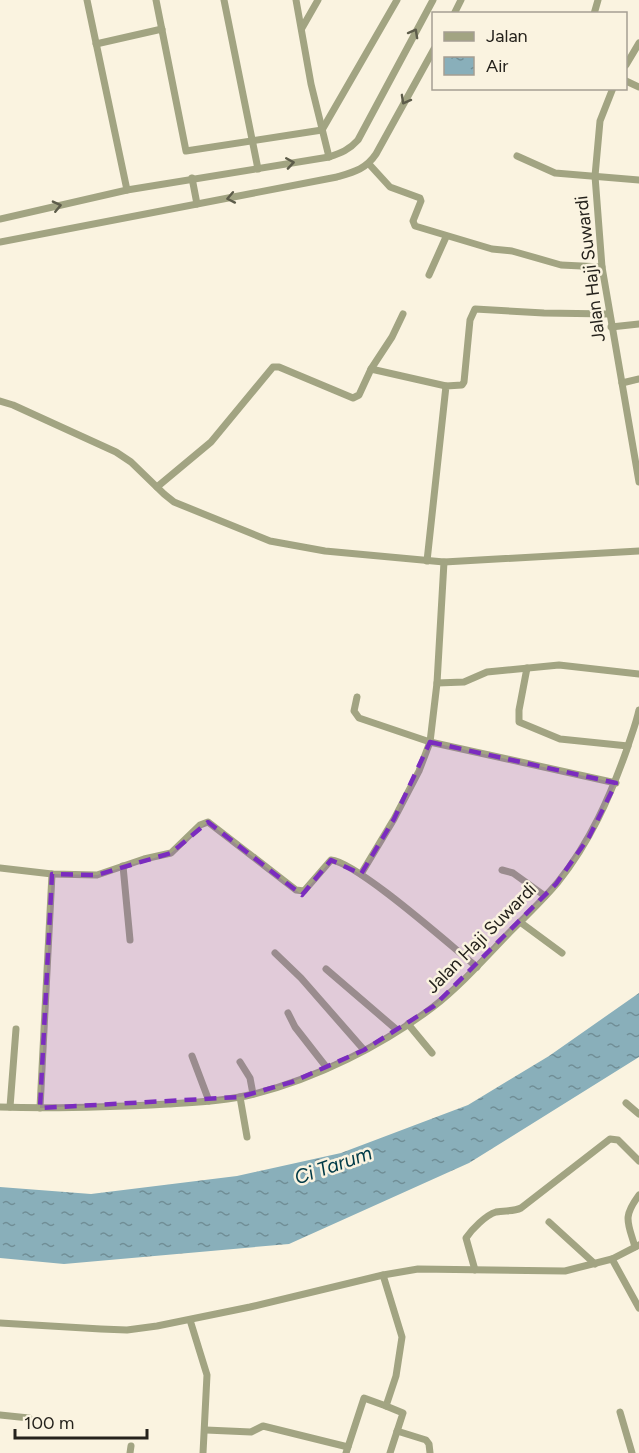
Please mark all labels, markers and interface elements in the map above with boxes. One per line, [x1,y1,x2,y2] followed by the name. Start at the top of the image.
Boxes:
[432,12,627,90] legend
[486,25,528,47] text: Jalan
[407,29,419,39] one-way arrow
[486,55,508,77] text: Air
[401,94,412,104] one-way arrow
[285,158,295,170] one-way arrow
[227,191,237,204] one-way arrow
[570,195,610,343] street label: Jalan Haji Suwardi
[52,200,62,213] one-way arrow
[421,878,541,998] street label: Jalan Haji Suwardi
[291,1141,375,1189] water label: Ci Tarum
[15,1402,147,1440] scale bar
[24,1412,74,1434] text: 100 m

